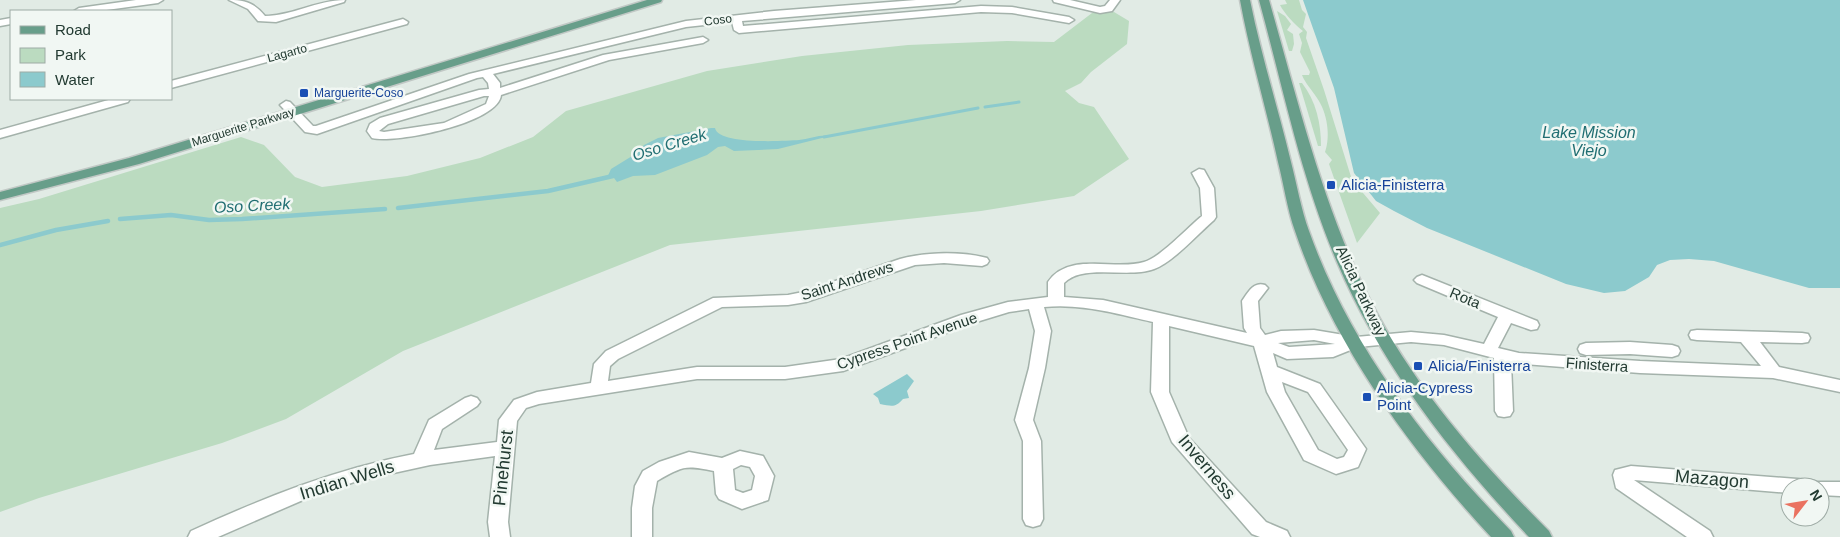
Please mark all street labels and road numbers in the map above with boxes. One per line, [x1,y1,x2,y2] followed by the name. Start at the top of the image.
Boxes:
[703,11,733,29] street label: Coso
[266,41,309,65] street label: Lagarto
[190,105,296,149] street label: Marguerite Parkway
[1333,243,1390,339] street label: Alicia Parkway
[799,258,895,303] street label: Saint Andrews
[1447,284,1484,312] street label: Rota
[834,309,979,373] street label: Cypress Point Avenue
[1565,354,1629,375] street label: Finisterra
[489,429,517,507] street label: Pinehurst
[1174,431,1240,503] street label: Inverness
[297,456,397,504] street label: Indian Wells
[1674,466,1750,492] street label: Mazagon

